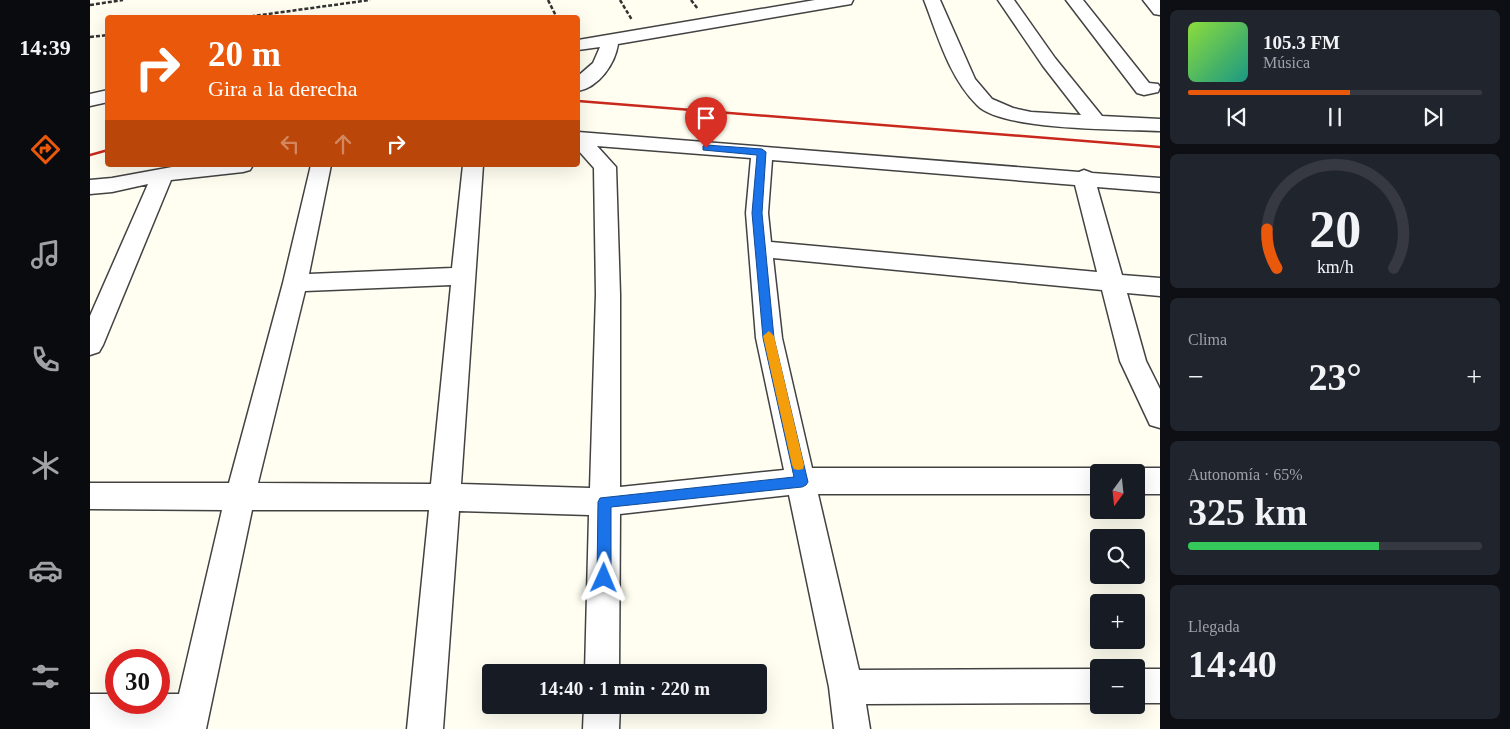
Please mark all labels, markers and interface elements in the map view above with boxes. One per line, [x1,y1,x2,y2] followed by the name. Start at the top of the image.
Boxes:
[1263,32,1340,53] text: 105.3 FM
[19,35,71,60] text: 14:39
[125,35,190,100] icon: right
[208,35,281,74] text: 20 m
[1263,54,1310,71] text: Música
[208,76,358,101] text: Gira a la derecha
[685,97,727,148] pin
[1223,103,1251,131] icon: previous
[1321,103,1349,131] icon: pause
[1419,103,1447,131] icon: next
[692,104,720,132] icon: arrive
[276,130,304,158] icon: left
[329,130,357,158] icon: ahead
[382,130,410,158] icon: right
[28,132,63,167] icon: directions
[1309,201,1361,258] text: 20
[28,237,63,272] icon: music
[1317,257,1353,277] text: km/h
[1188,331,1227,348] text: Clima
[28,342,63,377] icon: phone
[1308,356,1362,398] text: 23°
[1188,361,1204,392] text: −
[1466,361,1482,392] text: +
[28,448,63,483] icon: climate
[1090,464,1145,519] north arrow
[1090,464,1145,714] map controls
[1188,466,1303,483] text: Autonomía · 65%
[1188,491,1307,533] text: 325 km
[1090,529,1145,584] button: search
[577,551,629,603] position arrow
[28,553,63,588] icon: car
[1090,594,1145,649] button: +
[1188,618,1240,635] text: Llegada
[1188,643,1277,685] text: 14:40
[105,649,170,714] speed limit sign: 30
[28,659,63,694] icon: filters
[1090,659,1145,714] button: −
[539,678,710,699] text: 14:40 · 1 min · 220 m

